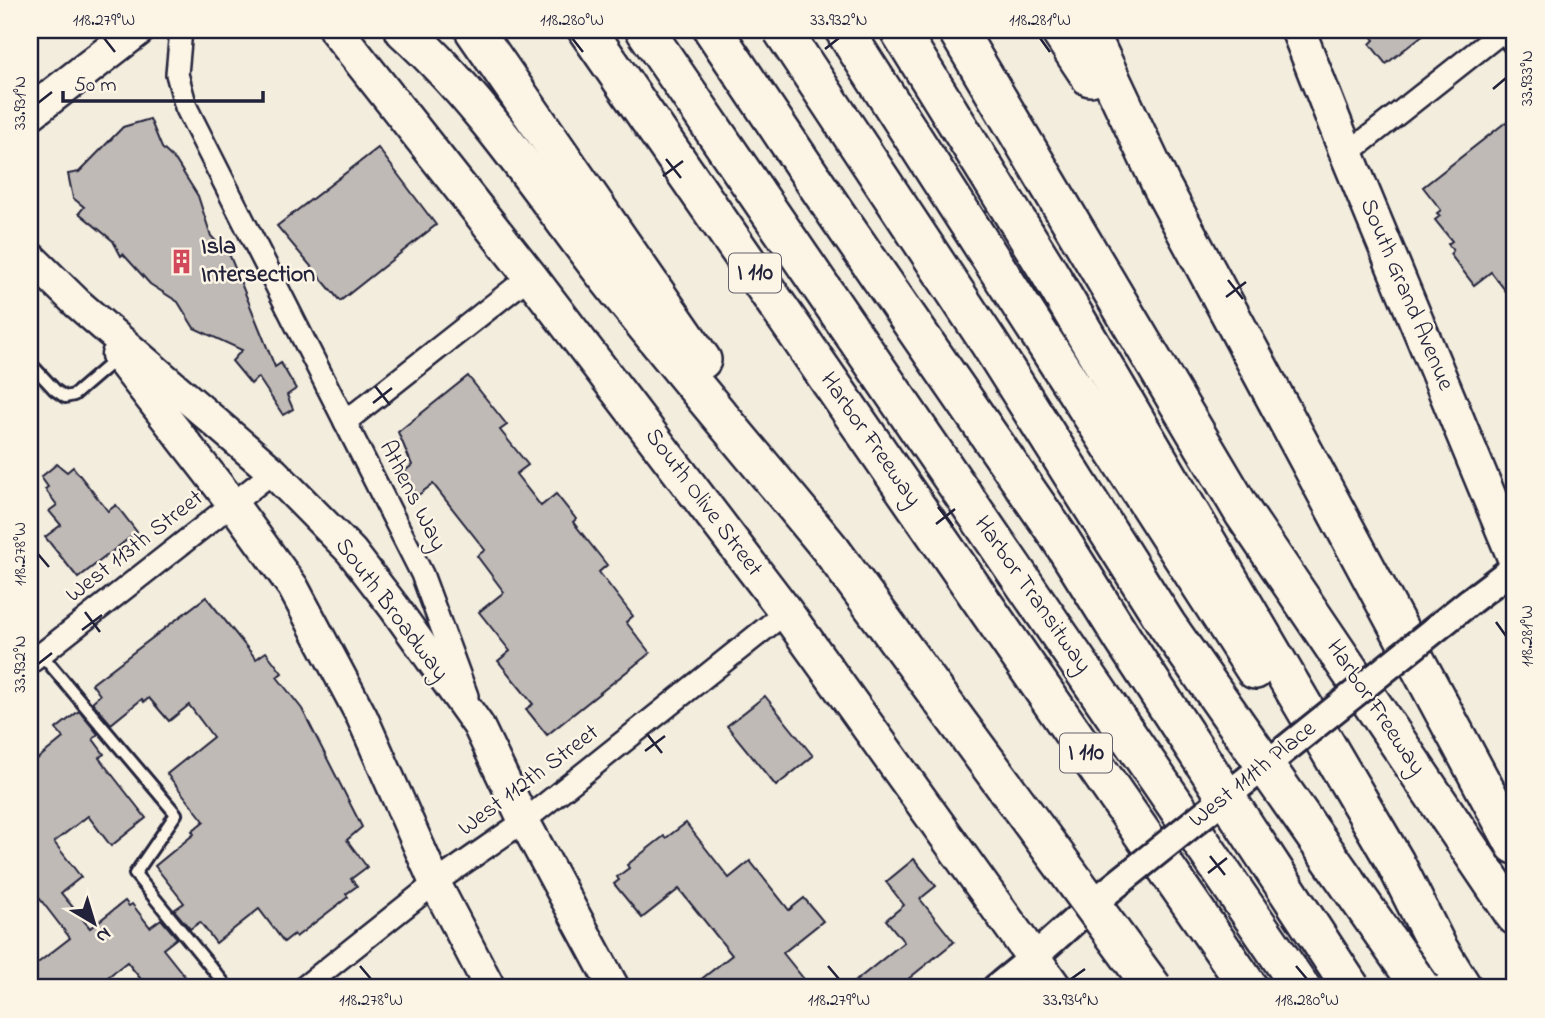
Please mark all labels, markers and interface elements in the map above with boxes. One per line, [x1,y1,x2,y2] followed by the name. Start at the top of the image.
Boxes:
[73,8,135,34] text: 118.279°W
[540,8,604,34] text: 118.280°W
[810,8,868,34] text: 33.932°N
[1009,8,1071,34] text: 118.281°W
[1515,50,1541,106] text: 33.933°N
[63,60,262,104] scale bar
[74,71,117,101] text: 50 m
[8,76,34,130] text: 33.931°N
[1350,194,1462,397] street label: South Grand Avenue
[201,230,315,293] place label: Isla Intersection
[167,247,195,275] building icon: Isla Intersection
[729,254,781,292] road number: I 110
[810,365,930,515] street label: Harbor Freeway
[635,421,771,585] street label: South Olive Street
[368,435,455,558] street label: Athens Way
[59,482,211,612] street label: West 113th Street
[964,509,1100,682] street label: Harbor Transitway
[8,522,34,586] text: 118.278°W
[325,531,457,690] street label: South Broadway
[1515,605,1541,667] text: 118.281°W
[1316,633,1434,784] street label: Harbor Freeway
[8,635,34,693] text: 33.932°N
[1182,713,1324,837] street label: West 111th Place
[451,716,607,846] street label: West 112th Street
[1060,734,1112,772] road number: I 110
[60,888,130,958] north arrow
[89,920,116,949] text: N
[339,988,403,1014] text: 118.278°W
[808,988,870,1014] text: 118.279°W
[1043,988,1099,1014] text: 33.934°N
[1275,988,1339,1014] text: 118.280°W

